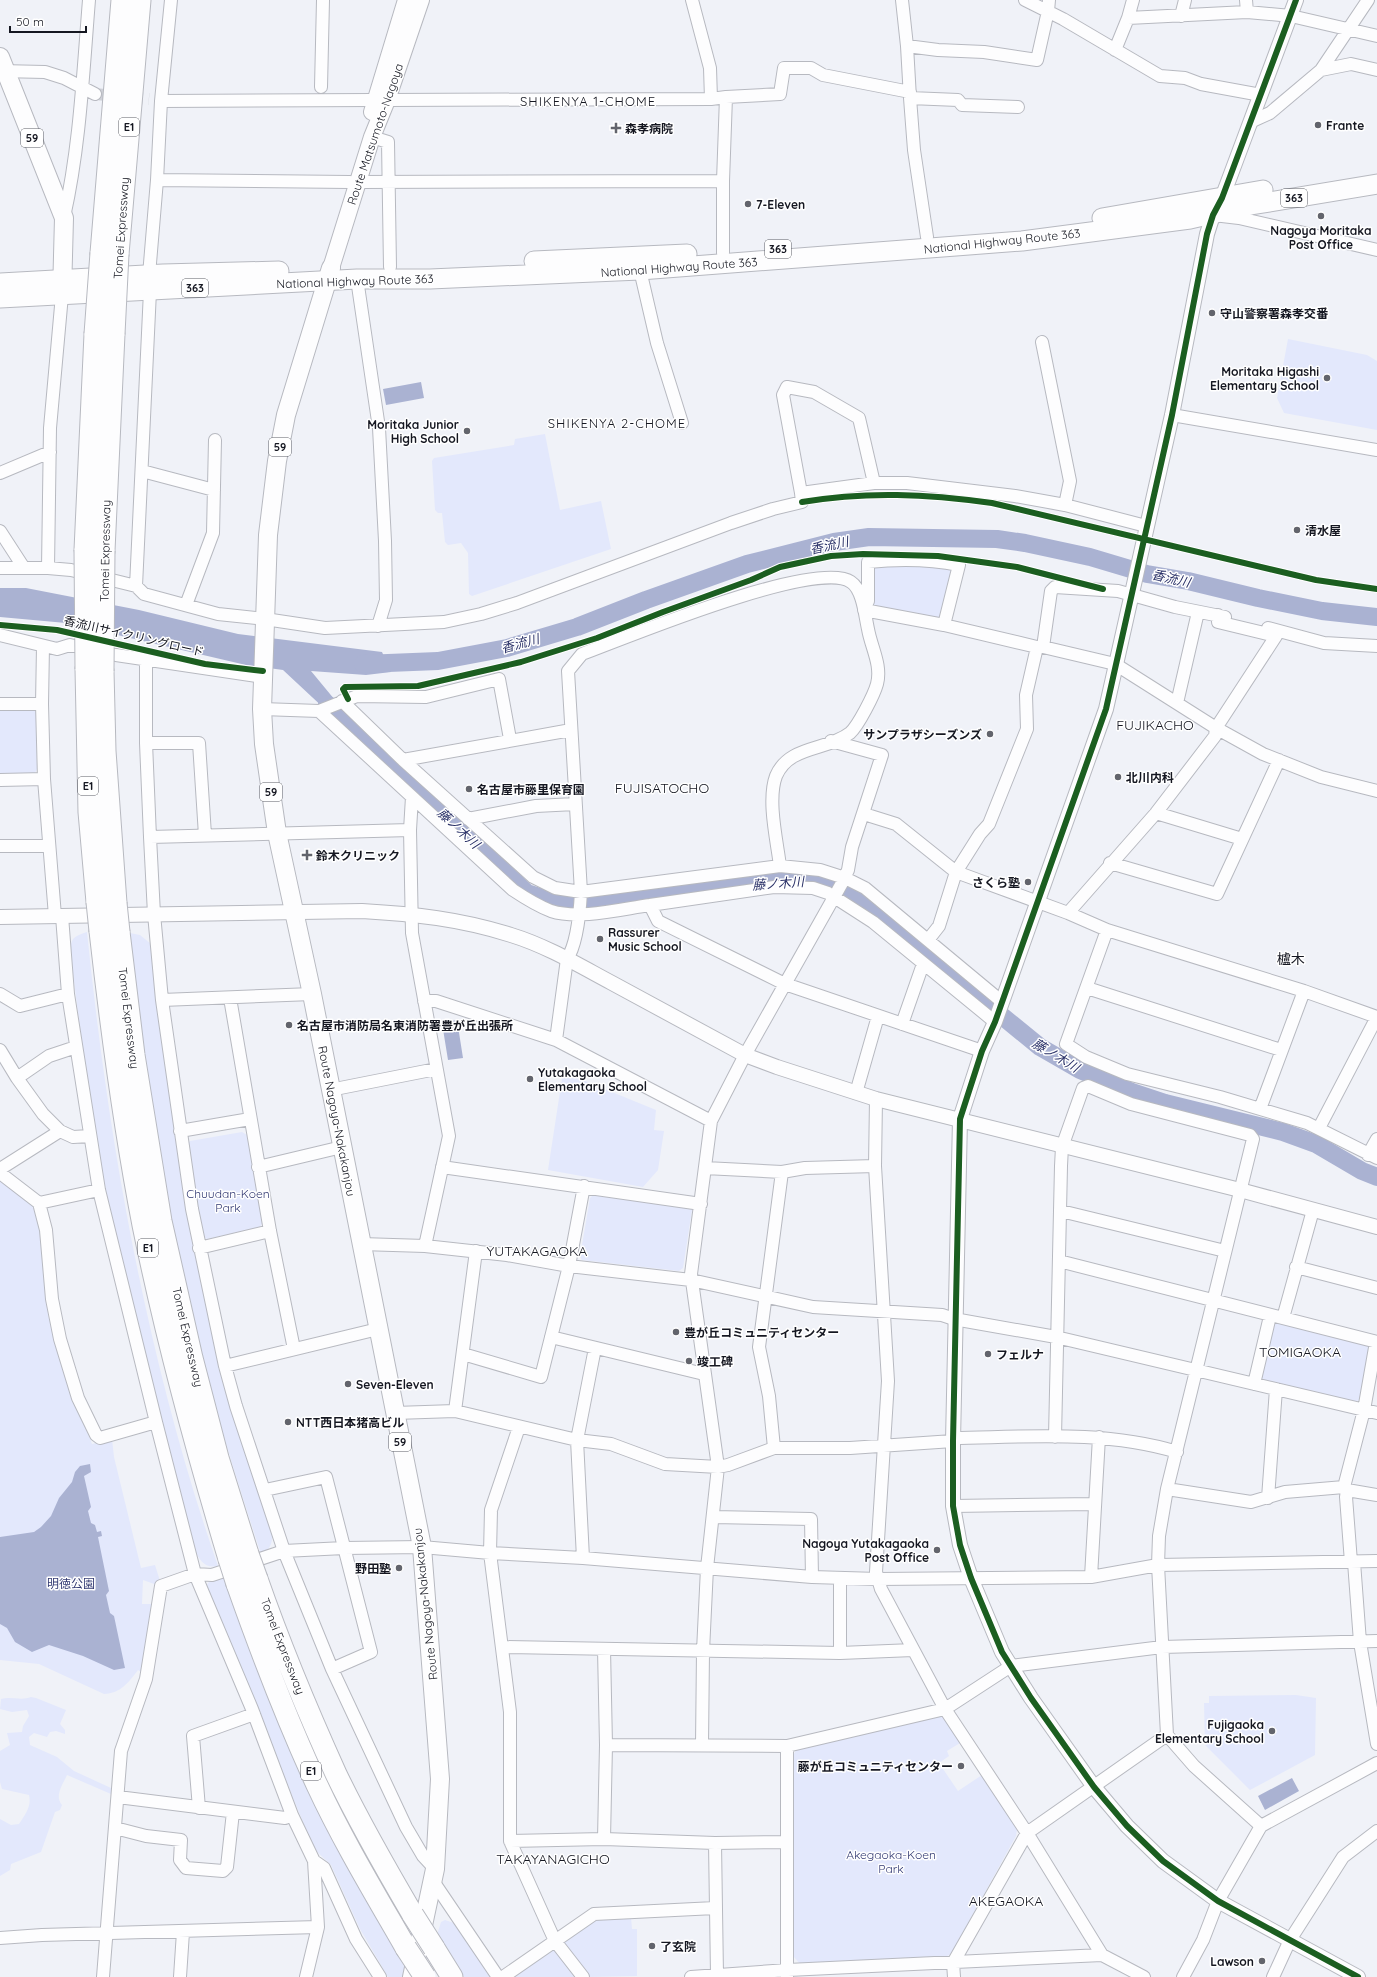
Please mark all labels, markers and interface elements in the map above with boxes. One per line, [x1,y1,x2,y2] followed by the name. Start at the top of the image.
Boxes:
[10,8,86,34] scale bar
[16,14,44,29] text: 50 m
[344,61,406,207] street label: Route Matsumoto-Nagoya
[520,93,656,109] district label: SHIKENYA 1-CHOME
[119,118,139,136] road number: E1
[1326,118,1364,133] place label: Frante
[1313,120,1323,130] marker: Frante
[625,121,673,136] place label: 森孝病院
[610,122,622,134] marker: 森孝病院
[21,129,43,147] road number: 59
[110,177,132,279] street label: Tomei Expressway
[1281,189,1307,207] road number: 363
[756,197,805,212] place label: 7-Eleven
[743,199,753,209] marker: 7-Eleven
[1316,211,1326,221] marker: Nagoya Moritaka Post Office
[1270,223,1372,252] place label: Nagoya Moritaka Post Office
[923,225,1081,257] street label: National Highway Route 363
[765,240,791,258] road number: 363
[600,254,758,280] street label: National Highway Route 363
[276,271,434,291] street label: National Highway Route 363
[182,279,208,297] road number: 363
[1220,306,1329,321] place label: 守山警察署森孝交番
[1207,308,1217,318] marker: 守山警察署森孝交番
[1210,364,1319,393] place label: Moritaka Higashi Elementary School
[1322,373,1332,383] marker: Moritaka Higashi Elementary School
[548,415,686,431] district label: SHIKENYA 2-CHOME
[367,417,459,446] place label: Moritaka Junior High School
[462,426,472,436] marker: Moritaka Junior High School
[269,438,291,456] road number: 59
[97,500,113,602] street label: Tomei Expressway
[1305,523,1341,538] place label: 清水屋
[1292,525,1302,535] marker: 清水屋
[808,533,852,557] water label: 香流川
[1150,566,1194,591] water label: 香流川
[62,613,206,659] street label: 香流川サイクリングロード
[499,630,543,656] water label: 香流川
[1116,716,1194,734] district label: FUJIKACHO
[863,727,982,742] place label: サンプラザシーズンズ
[985,729,995,739] marker: サンプラザシーズンズ
[1126,770,1174,785] place label: 北川内科
[1113,772,1123,782] marker: 北川内科
[78,777,98,795] road number: E1
[615,779,709,797] district label: FUJISATOCHO
[477,782,585,797] place label: 名古屋市藤里保育園
[260,783,282,801] road number: 59
[464,784,474,794] marker: 名古屋市藤里保育園
[435,804,485,853] water label: 藤ノ木川
[315,848,400,863] place label: 鈴木クリニック
[301,849,313,861] marker: 鈴木クリニック
[751,873,806,893] water label: 藤ノ木川
[972,875,1020,890] place label: さくら塾
[1023,877,1033,887] marker: さくら塾
[608,925,682,954] place label: Rassurer Music School
[595,934,605,944] marker: Rassurer Music School
[1277,950,1305,968] district label: 櫨木
[115,966,143,1070] street label: Tomei Expressway
[297,1018,513,1033] place label: 名古屋市消防局名東消防署豊が丘出張所
[284,1020,294,1030] marker: 名古屋市消防局名東消防署豊が丘出張所
[1030,1035,1084,1076] water label: 藤ノ木川
[315,1044,359,1198] street label: Route Nagoya-Nakakanjou
[538,1065,647,1094] place label: Yutakagaoka Elementary School
[525,1074,535,1084] marker: Yutakagaoka Elementary School
[186,1186,270,1215] park label: Chuudan-Koen Park
[138,1239,158,1257] road number: E1
[487,1242,587,1260] district label: YUTAKAGAOKA
[169,1286,207,1388] street label: Tomei Expressway
[684,1325,839,1340] place label: 豊が丘コミュニティセンター
[671,1327,681,1337] marker: 豊が丘コミュニティセンター
[1259,1343,1341,1361] district label: TOMIGAOKA
[996,1347,1044,1362] place label: フェルナ
[983,1349,993,1359] marker: フェルナ
[697,1354,733,1369] place label: 竣工碑
[684,1356,694,1366] marker: 竣工碑
[356,1377,434,1392] place label: Seven-Eleven
[343,1379,353,1389] marker: Seven-Eleven
[296,1415,404,1430] place label: NTT西日本猪高ビル
[283,1417,293,1427] marker: NTT西日本猪高ビル
[389,1433,411,1451] road number: 59
[410,1527,440,1681] street label: Route Nagoya-Nakakanjou
[802,1536,929,1565] place label: Nagoya Yutakagaoka Post Office
[932,1545,942,1555] marker: Nagoya Yutakagaoka Post Office
[355,1561,391,1576] place label: 野田塾
[394,1563,404,1573] marker: 野田塾
[47,1576,95,1591] park label: 明徳公園
[258,1596,308,1696] street label: Tomei Expressway
[1155,1717,1264,1746] place label: Fujigaoka Elementary School
[1267,1726,1277,1736] marker: Fujigaoka Elementary School
[798,1759,953,1774] place label: 藤が丘コミュニティセンター
[956,1761,966,1771] marker: 藤が丘コミュニティセンター
[301,1762,321,1780] road number: E1
[846,1847,936,1876] park label: Akegaoka-Koen Park
[496,1850,610,1868] district label: TAKAYANAGICHO
[969,1892,1043,1910] district label: AKEGAOKA
[660,1939,696,1954] place label: 了玄院
[647,1941,657,1951] marker: 了玄院
[1210,1954,1254,1969] place label: Lawson
[1257,1956,1267,1966] marker: Lawson

